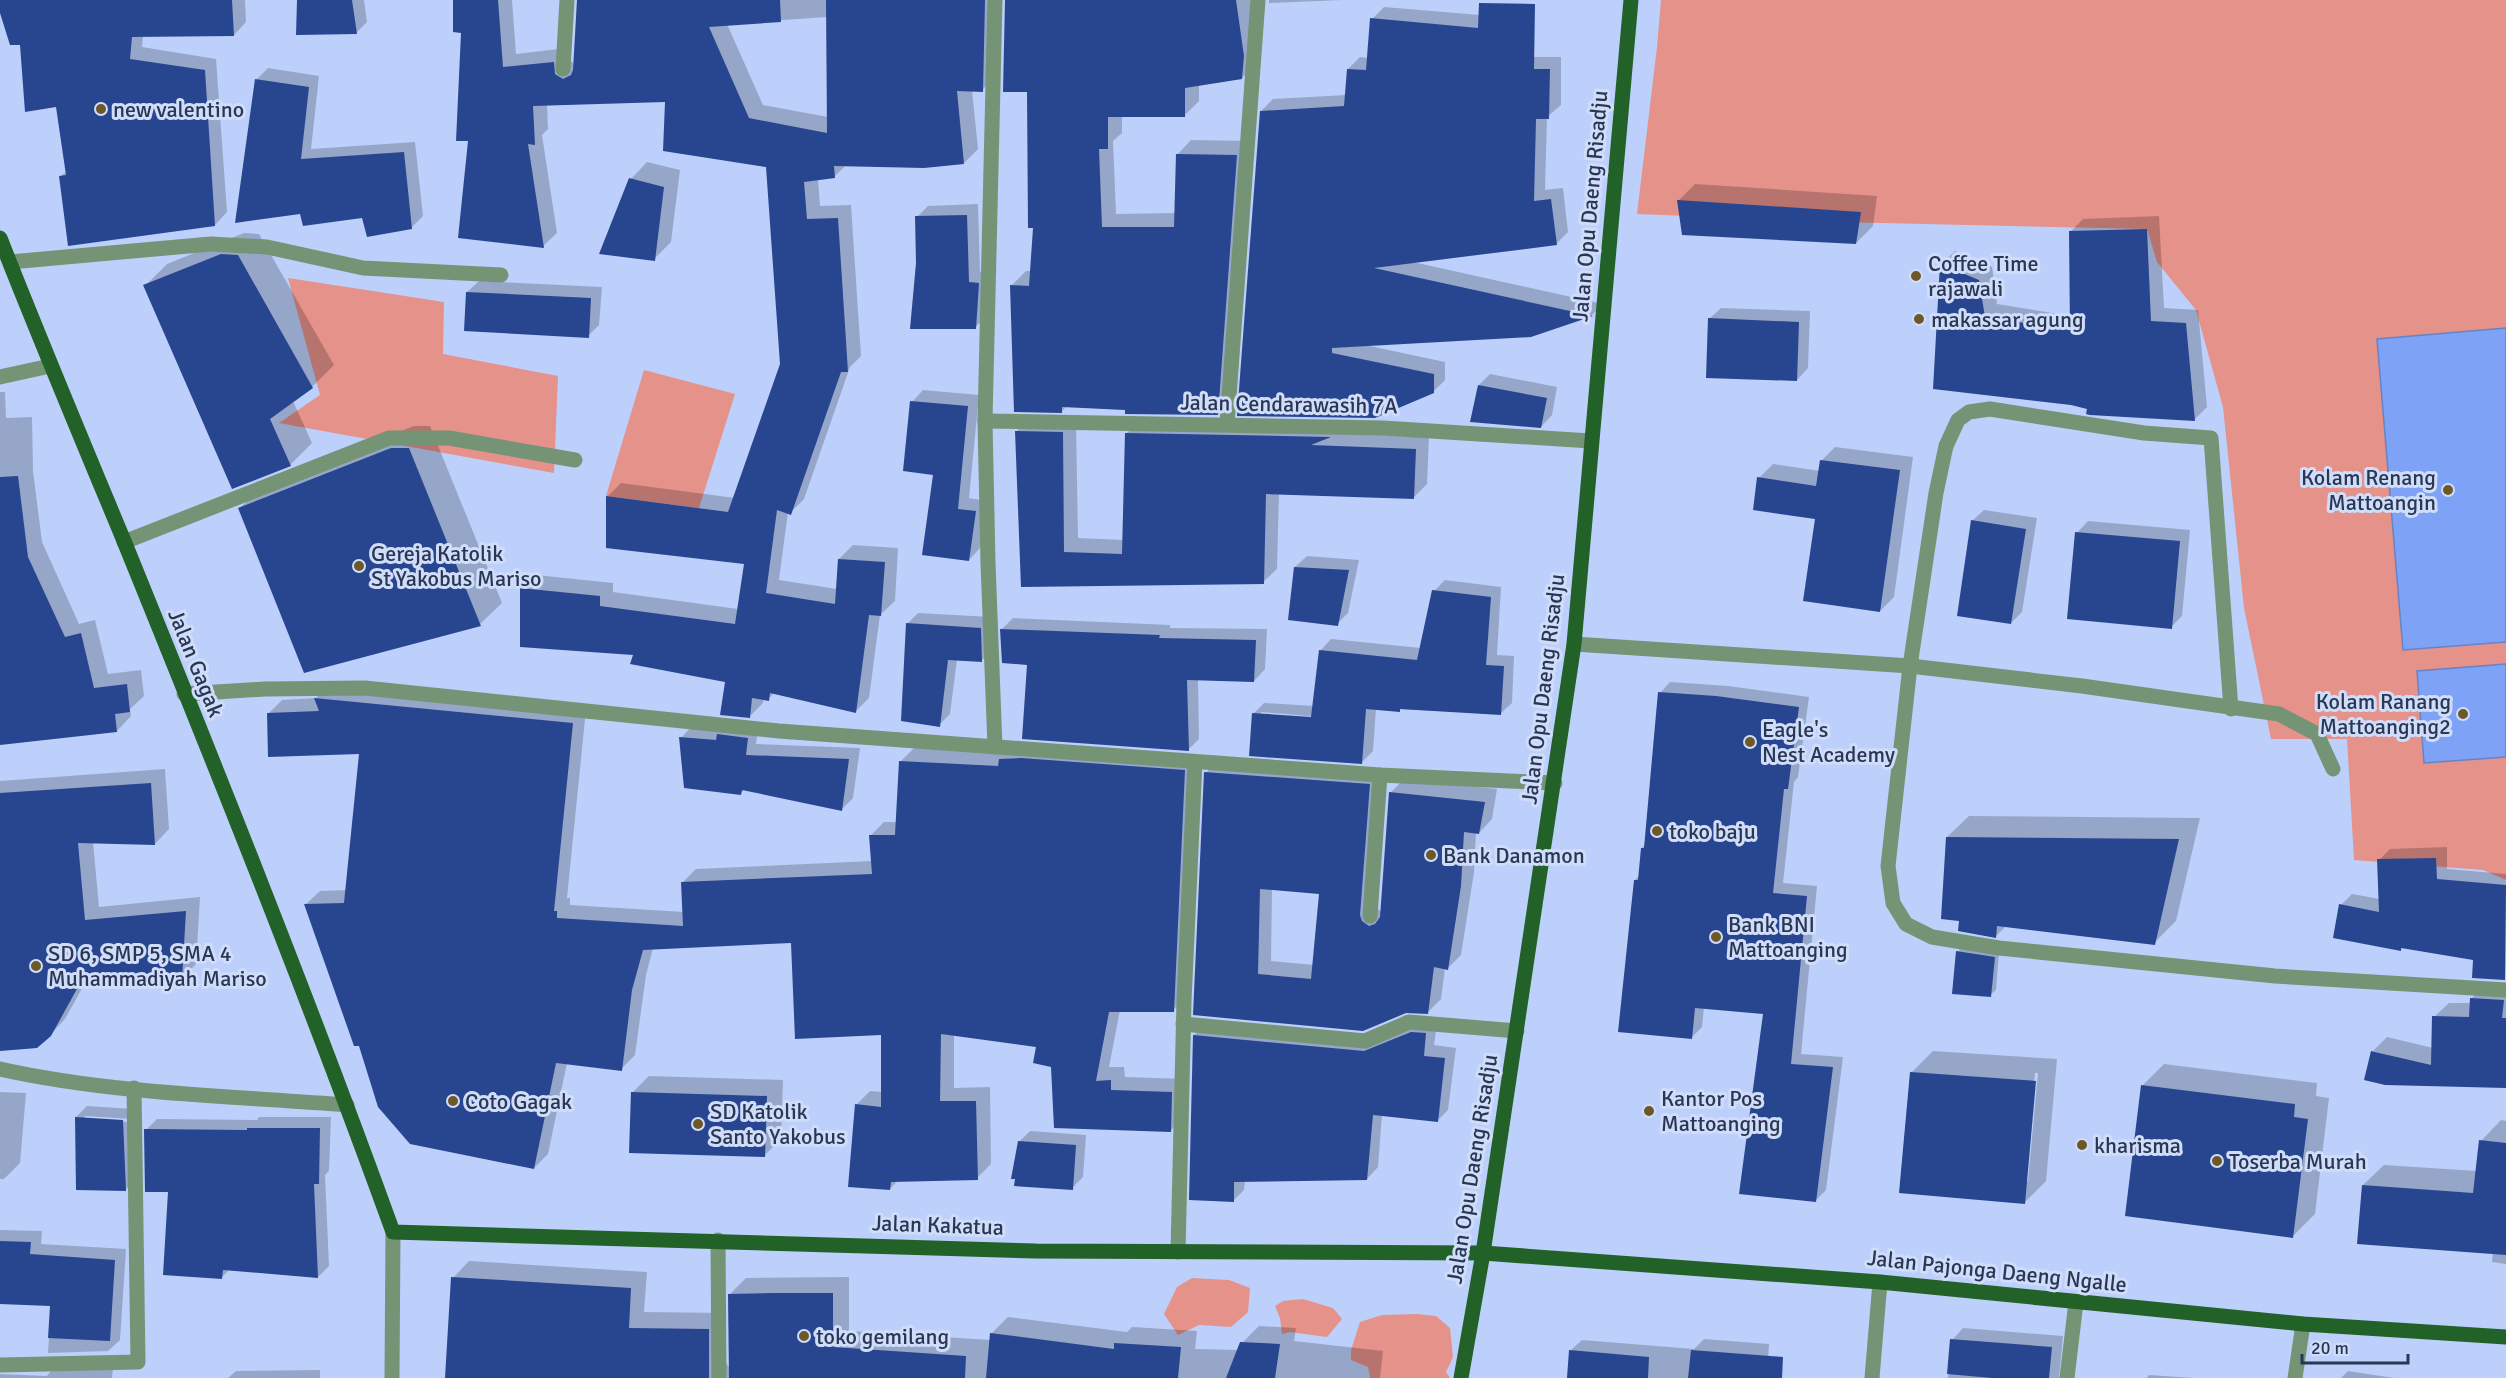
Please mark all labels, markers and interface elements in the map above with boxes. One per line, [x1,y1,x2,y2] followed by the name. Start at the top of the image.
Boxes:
[1566,89,1614,323] street label: Jalan Opu Daeng Risadju
[113,96,244,123] place label: new valentino
[94,102,108,116] marker: new valentino
[1928,250,2039,302] place label: Coffee Time rajawali
[1909,269,1923,283] marker: Coffee Time rajawali
[1931,306,2084,333] place label: makassar agung
[1912,312,1926,326] marker: makassar agung
[1180,389,1398,419] street label: Jalan Cendarawasih 7A
[2301,464,2436,516] place label: Kolam Renang Mattoangin
[2441,483,2455,497] marker: Kolam Renang Mattoangin
[371,540,542,592] place label: Gereja Katolik St Yakobus Mariso
[352,559,366,573] marker: Gereja Katolik St Yakobus Mariso
[1515,572,1571,806] street label: Jalan Opu Daeng Risadju
[162,605,230,721] street label: Jalan Gagak
[2316,688,2451,740] place label: Kolam Ranang Mattoanging2
[2456,707,2470,721] marker: Kolam Ranang Mattoanging2
[1762,716,1896,768] place label: Eagle's Nest Academy
[1743,735,1757,749] marker: Eagle's Nest Academy
[1669,818,1756,845] place label: toko baju
[1650,824,1664,838] marker: toko baju
[1443,842,1585,869] place label: Bank Danamon
[1424,848,1438,862] marker: Bank Danamon
[1728,911,1848,963] place label: Bank BNI Mattoanging
[1709,930,1723,944] marker: Bank BNI Mattoanging
[48,940,267,992] place label: SD 6, SMP 5, SMA 4 Muhammadiyah Mariso
[29,959,43,973] marker: SD 6, SMP 5, SMA 4 Muhammadiyah Mariso
[1441,1052,1503,1286] street label: Jalan Opu Daeng Risadju
[1661,1085,1781,1137] place label: Kantor Pos Mattoanging
[465,1088,572,1115] place label: Coto Gagak
[446,1094,460,1108] marker: Coto Gagak
[710,1098,846,1150] place label: SD Katolik Santo Yakobus
[1642,1104,1656,1118] marker: Kantor Pos Mattoanging
[691,1117,705,1131] marker: SD Katolik Santo Yakobus
[2094,1132,2181,1159] place label: kharisma
[2075,1138,2089,1152] marker: kharisma
[2229,1148,2367,1175] place label: Toserba Murah
[2210,1154,2224,1168] marker: Toserba Murah
[872,1209,1004,1241] street label: Jalan Kakatua
[1866,1244,2128,1298] street label: Jalan Pajonga Daeng Ngalle
[816,1323,949,1350] place label: toko gemilang
[2302,1327,2408,1365] scale bar
[797,1329,811,1343] marker: toko gemilang
[2311,1337,2349,1359] text: 20 m

